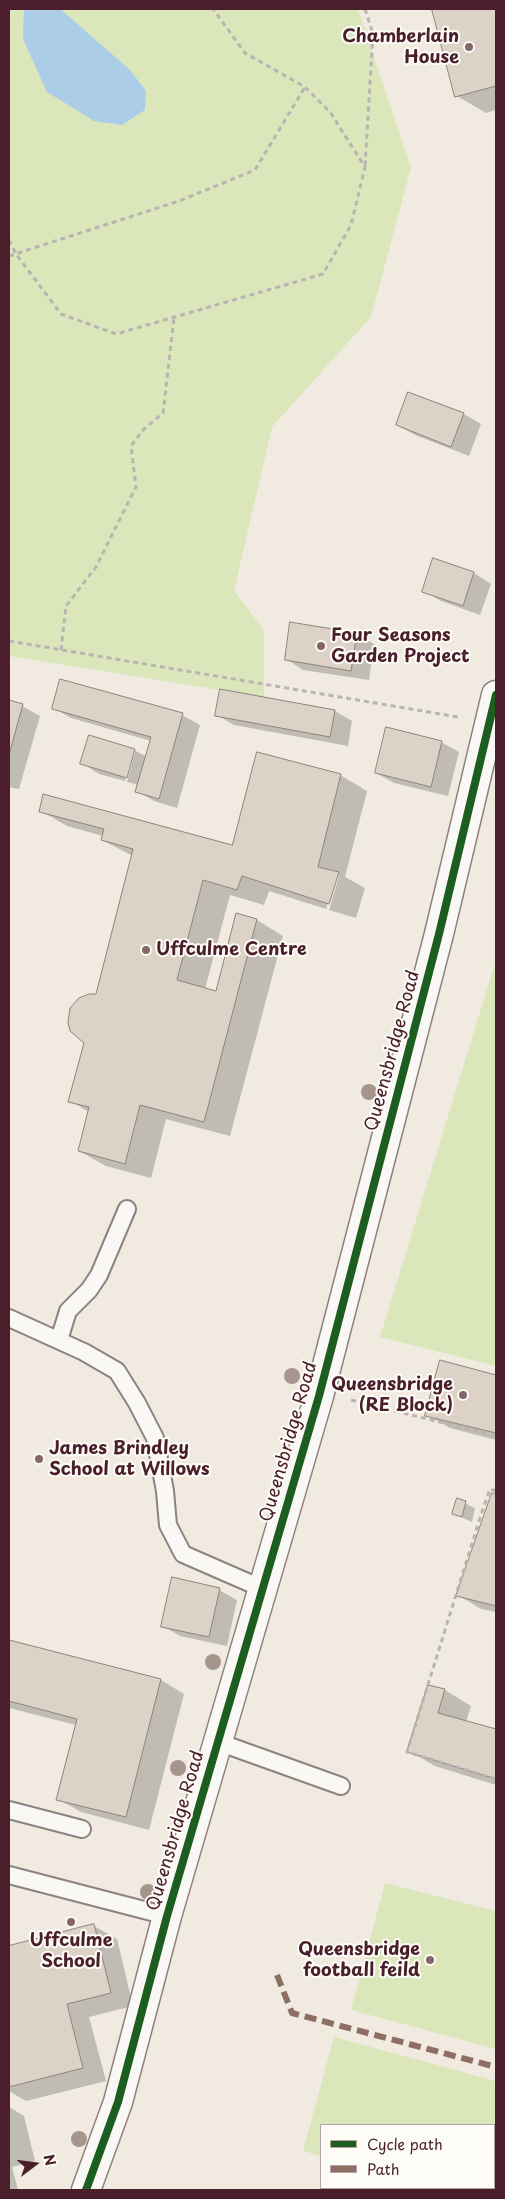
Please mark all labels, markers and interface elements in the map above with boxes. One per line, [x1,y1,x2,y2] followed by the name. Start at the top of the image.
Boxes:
[342,26,459,68] place label: Chamberlain House
[463,41,475,53] marker: Chamberlain House
[331,625,470,668] place label: Four Seasons Garden Project
[315,640,327,652] marker: Four Seasons Garden Project
[156,939,307,961] place label: Uffculme Centre
[140,944,152,956] marker: Uffculme Centre
[361,968,425,1134] street label: Queensbridge Road
[256,1359,322,1525] street label: Queensbridge Road
[331,1374,453,1416] place label: Queensbridge (RE Block)
[457,1389,469,1401] marker: Queensbridge (RE Block)
[49,1438,210,1480] place label: James Brindley School at Willows
[33,1453,45,1465] marker: James Brindley School at Willows
[143,1748,209,1914] street label: Queensbridge Road
[65,1916,77,1928] marker: Uffculme School
[29,1930,113,1972] place label: Uffculme School
[298,1939,420,1982] place label: Queensbridge football feild
[424,1954,436,1966] marker: Queensbridge football feild
[320,2124,495,2189] legend
[367,2132,443,2155] text: Cycle path
[10,2139,60,2189] north arrow
[38,2152,62,2168] text: N
[367,2157,399,2180] text: Path

